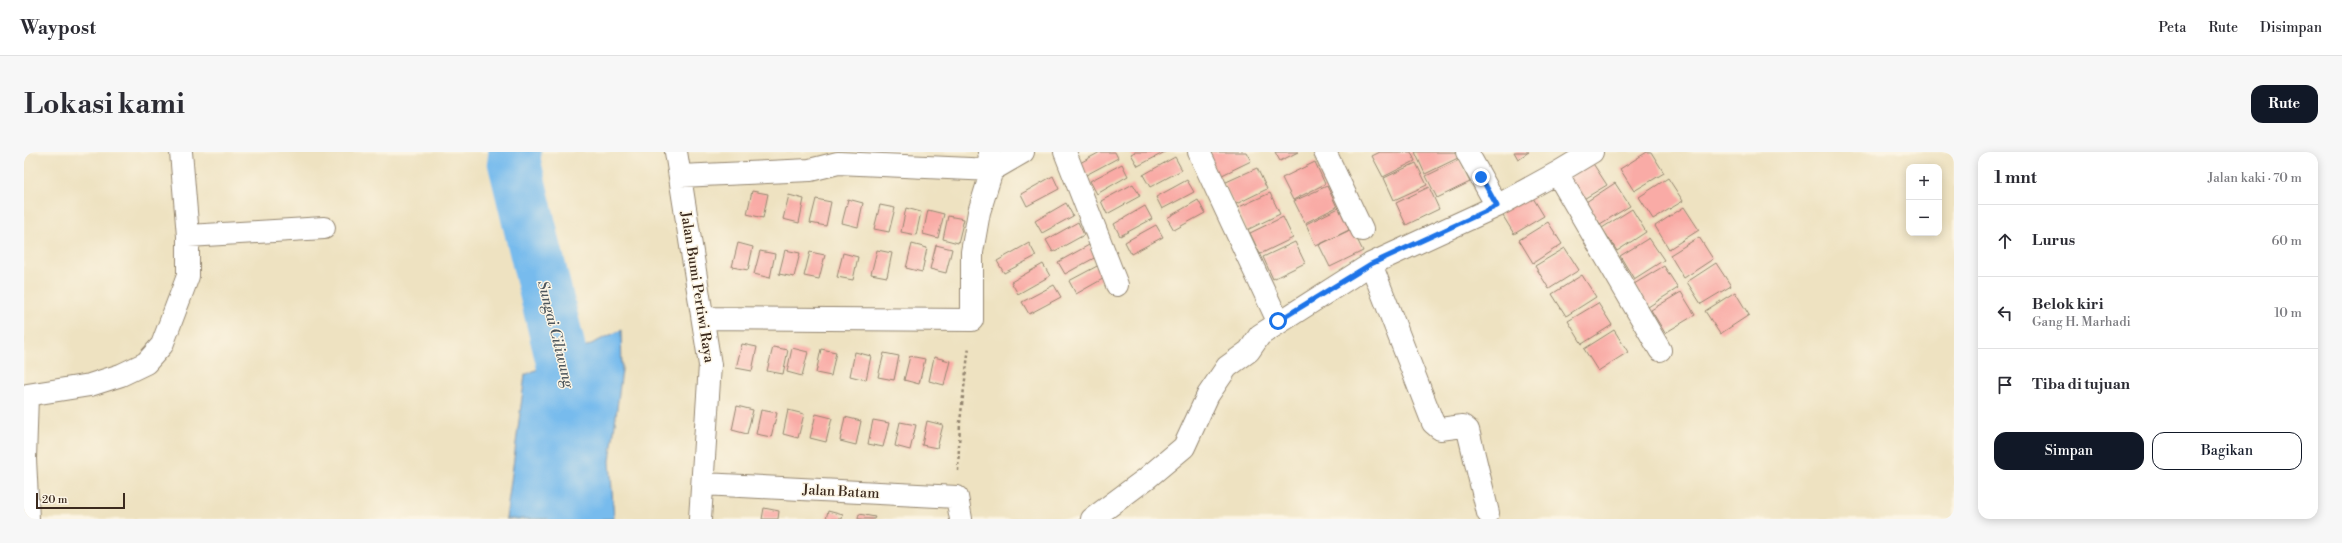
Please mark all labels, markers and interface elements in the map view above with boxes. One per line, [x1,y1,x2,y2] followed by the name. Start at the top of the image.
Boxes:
[20,16,96,40] text: Waypost
[2158,19,2186,37] text: Peta
[2208,19,2238,37] text: Rute
[2260,19,2322,37] text: Disimpan
[2251,85,2318,123] button: Rute
[24,87,185,122] text: Lokasi kami
[1906,164,1942,236] map controls
[1906,164,1942,200] button: +
[1994,167,2037,189] text: 1 mnt
[1472,168,1490,186] route end
[2208,170,2302,186] text: Jalan kaki · 70 m
[1906,200,1942,236] button: −
[676,209,718,365] street label: Jalan Bumi Pertiwi Raya
[1994,230,2016,252] icon: ahead
[2032,231,2075,250] text: Lurus
[2271,233,2302,249] text: 60 m
[533,279,578,391] water label: Sungai Ciliwung
[2032,295,2103,314] text: Belok kiri
[1994,302,2016,324] icon: left
[2274,305,2302,321] text: 10 m
[1269,312,1287,330] route start
[2032,314,2131,330] text: Gang H. Marhadi
[1994,374,2016,396] icon: arrive
[2032,375,2130,394] text: Tiba di tujuan
[1994,432,2144,470] button: Simpan
[2152,432,2302,470] button: Bagikan
[801,481,880,503] street label: Jalan Batam
[36,491,125,510] scale bar
[42,493,67,507] text: 20 m

